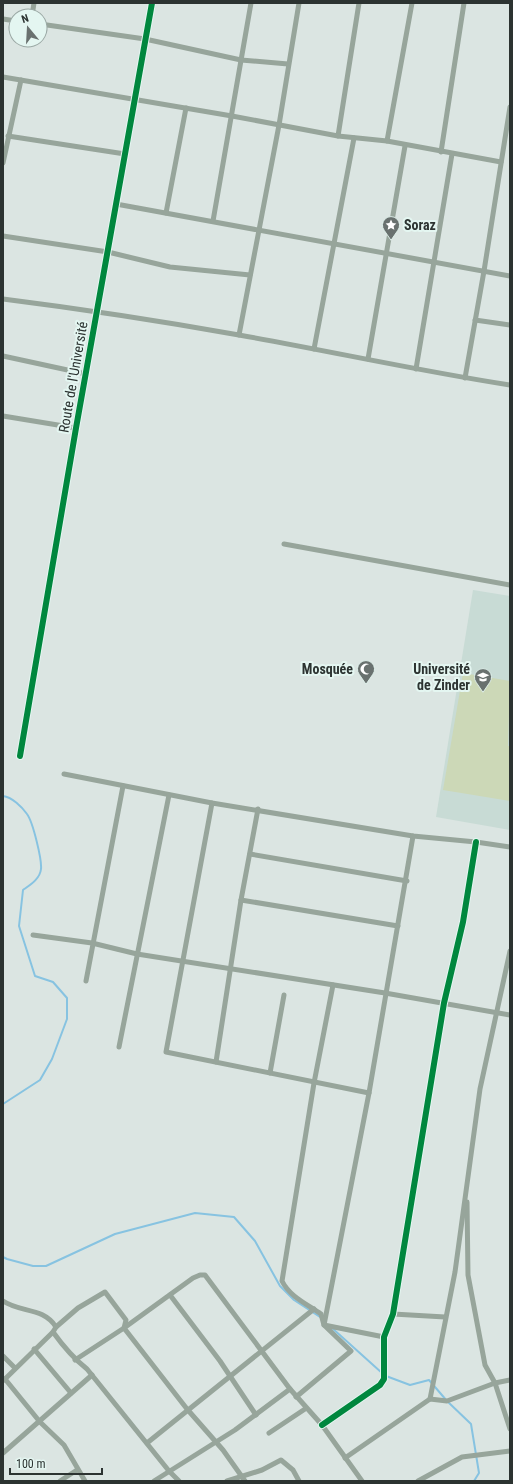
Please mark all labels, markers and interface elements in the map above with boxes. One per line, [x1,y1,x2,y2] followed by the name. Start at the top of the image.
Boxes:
[8,8,48,48] north arrow
[20,12,31,26] text: N
[381,215,401,240] place icon: Soraz
[404,217,436,233] place label: Soraz
[55,320,91,434] street label: Route de l'Université
[356,659,376,684] mosque icon: Mosquée
[302,661,353,677] place label: Mosquée
[413,661,470,693] place label: Université de Zinder
[473,667,493,692] school or university icon: Université de Zinder
[10,1450,102,1476] scale bar
[16,1457,46,1471] text: 100 m

